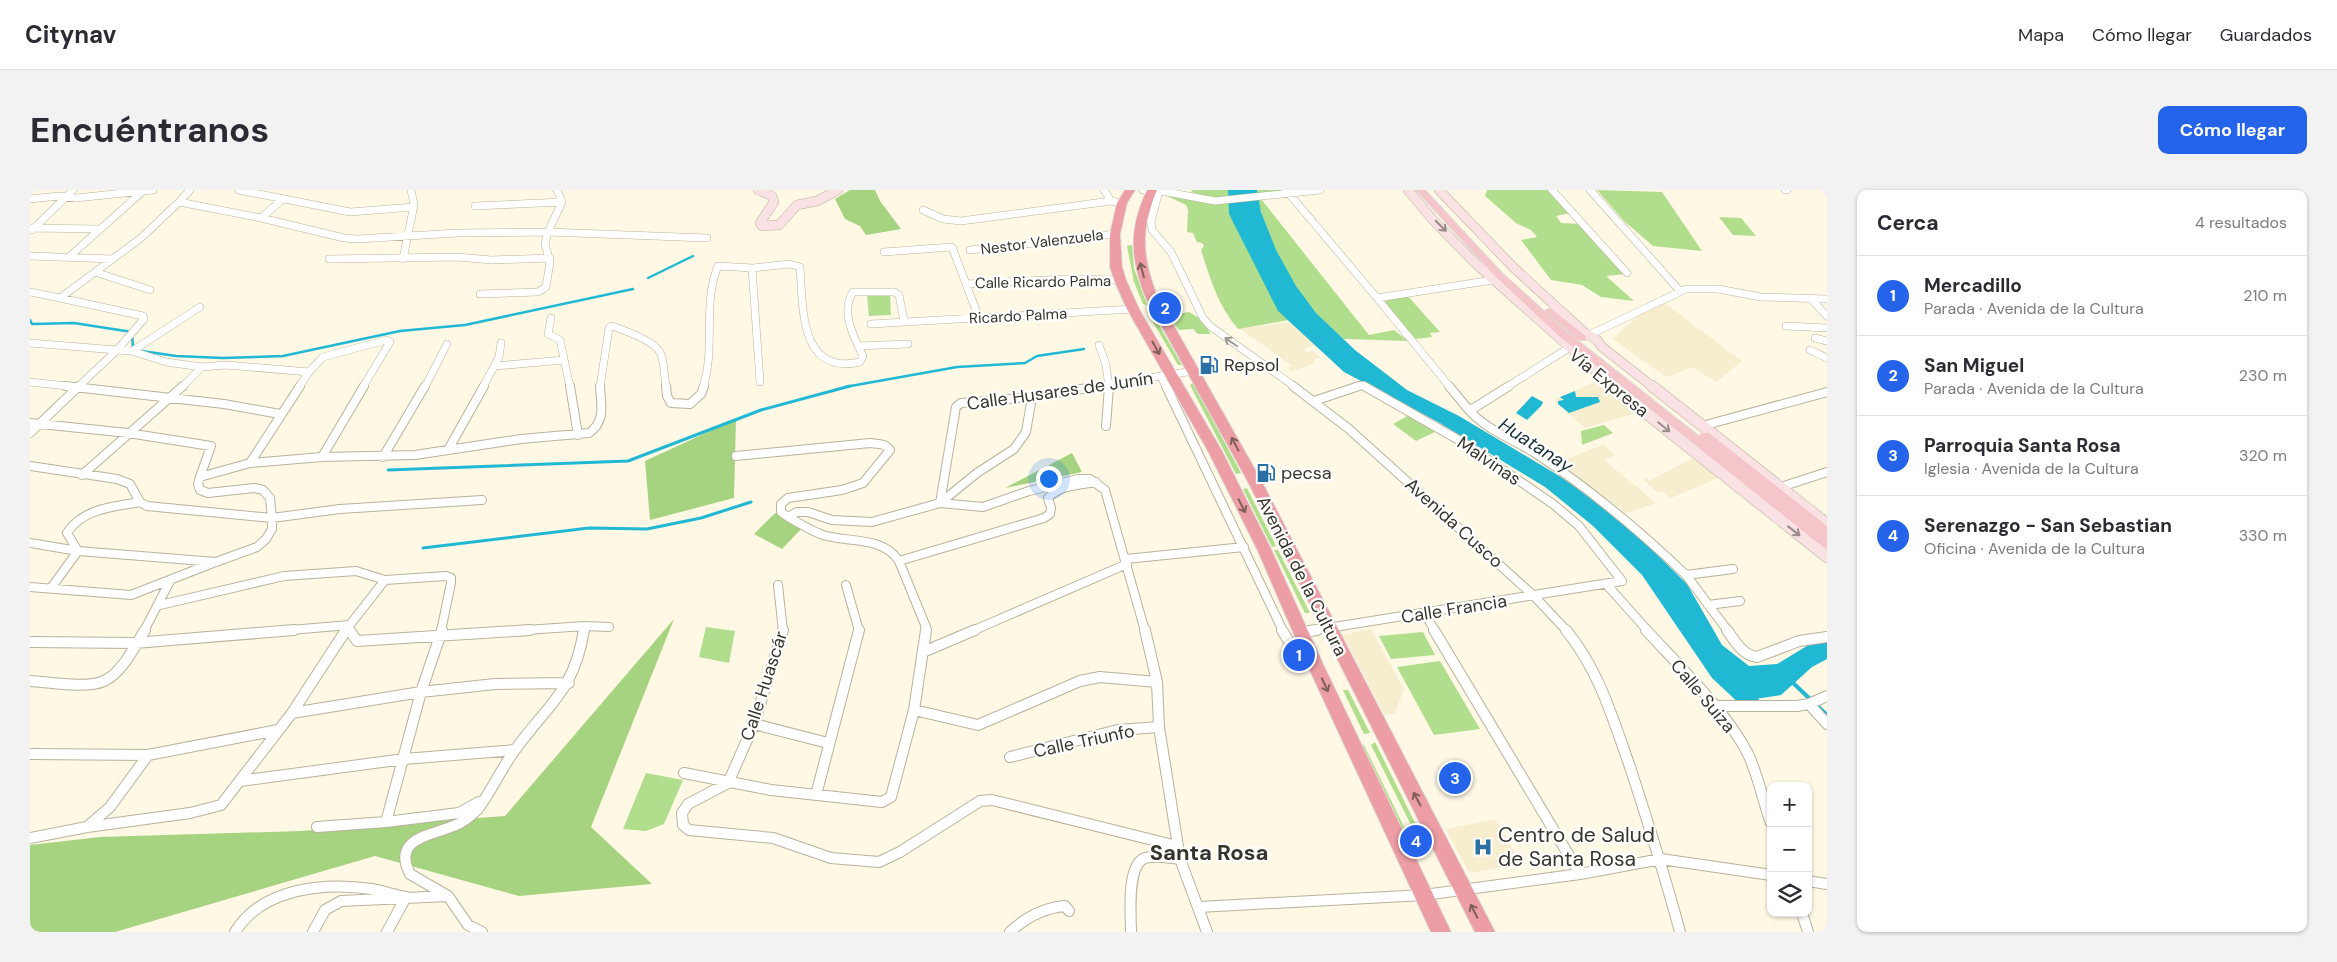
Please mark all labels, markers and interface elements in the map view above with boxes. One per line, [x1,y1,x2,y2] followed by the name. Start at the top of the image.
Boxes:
[25,19,116,50] text: Citynav
[2018,23,2064,47] text: Mapa
[2092,23,2192,47] text: Cómo llegar
[2220,23,2312,47] text: Guardados
[2158,106,2307,154] button: Cómo llegar
[30,107,269,153] text: Encuéntranos
[1877,209,1939,237] text: Cerca
[2195,212,2287,233] text: 4 resultados
[1435,220,1447,233] one-way arrow
[979,225,1105,259] street label: Nestor Valenzuela
[1137,263,1146,279] one-way arrow
[975,271,1111,293] street label: Calle Ricardo Palma
[1924,273,2022,298] text: Mercadillo
[1890,285,1896,306] text: 1
[2243,285,2287,306] text: 210 m
[1149,289,1181,327] pin: 2
[1924,298,2144,319] text: Parada · Avenida de la Cultura
[968,303,1068,329] street label: Ricardo Palma
[1225,337,1239,347] one-way arrow
[1152,340,1162,354] one-way arrow
[1564,343,1654,423] street label: Vía Expresa
[1224,353,1279,377] place label: Repsol
[1924,353,2024,378] text: San Miguel
[1198,354,1220,376] fuel station icon: Repsol
[1888,365,1898,386] text: 2
[2239,365,2287,386] text: 230 m
[965,366,1155,416] street label: Calle Husares de Junín
[1924,378,2144,399] text: Parada · Avenida de la Cultura
[1494,412,1579,479] water label: Huatanay
[1657,421,1670,432] one-way arrow
[1452,431,1526,491] street label: Malvinas
[1924,433,2121,458] text: Parroquia Santa Rosa
[1229,437,1239,452] one-way arrow
[1888,445,1898,466] text: 3
[2239,445,2287,466] text: 320 m
[1924,458,2139,479] text: Iglesia · Avenida de la Cultura
[1281,461,1332,485] place label: pecsa
[1255,462,1277,484] fuel station icon: pecsa
[1036,466,1062,492] your location
[1400,473,1508,573] street label: Avenida Cusco
[1251,492,1353,660] street label: Avenida de la Cultura
[1238,498,1247,513] one-way arrow
[1924,513,2172,538] text: Serenazgo - San Sebastian
[1787,525,1800,536] one-way arrow
[1888,525,1898,546] text: 4
[2239,525,2287,546] text: 330 m
[1924,538,2145,559] text: Oficina · Avenida de la Cultura
[1399,589,1509,629] street label: Calle Francia
[735,628,793,744] street label: Calle Huascár
[1283,636,1315,674] pin: 1
[1665,654,1741,738] street label: Calle Suiza
[1320,678,1330,693] one-way arrow
[1031,719,1137,763] street label: Calle Triunfo
[1439,759,1471,797] pin: 3
[1767,782,1812,917] map controls
[1767,782,1812,827] button: +
[1412,792,1421,807] one-way arrow
[1498,821,1655,873] place label: Centro de Salud de Santa Rosa
[1400,822,1432,860] pin: 4
[1767,827,1812,872] button: −
[1472,836,1494,858] hospital icon: Centro de Salud de Santa Rosa
[1150,838,1268,867] district label: Santa Rosa
[1767,872,1812,917] button: layers
[1469,903,1479,918] one-way arrow

